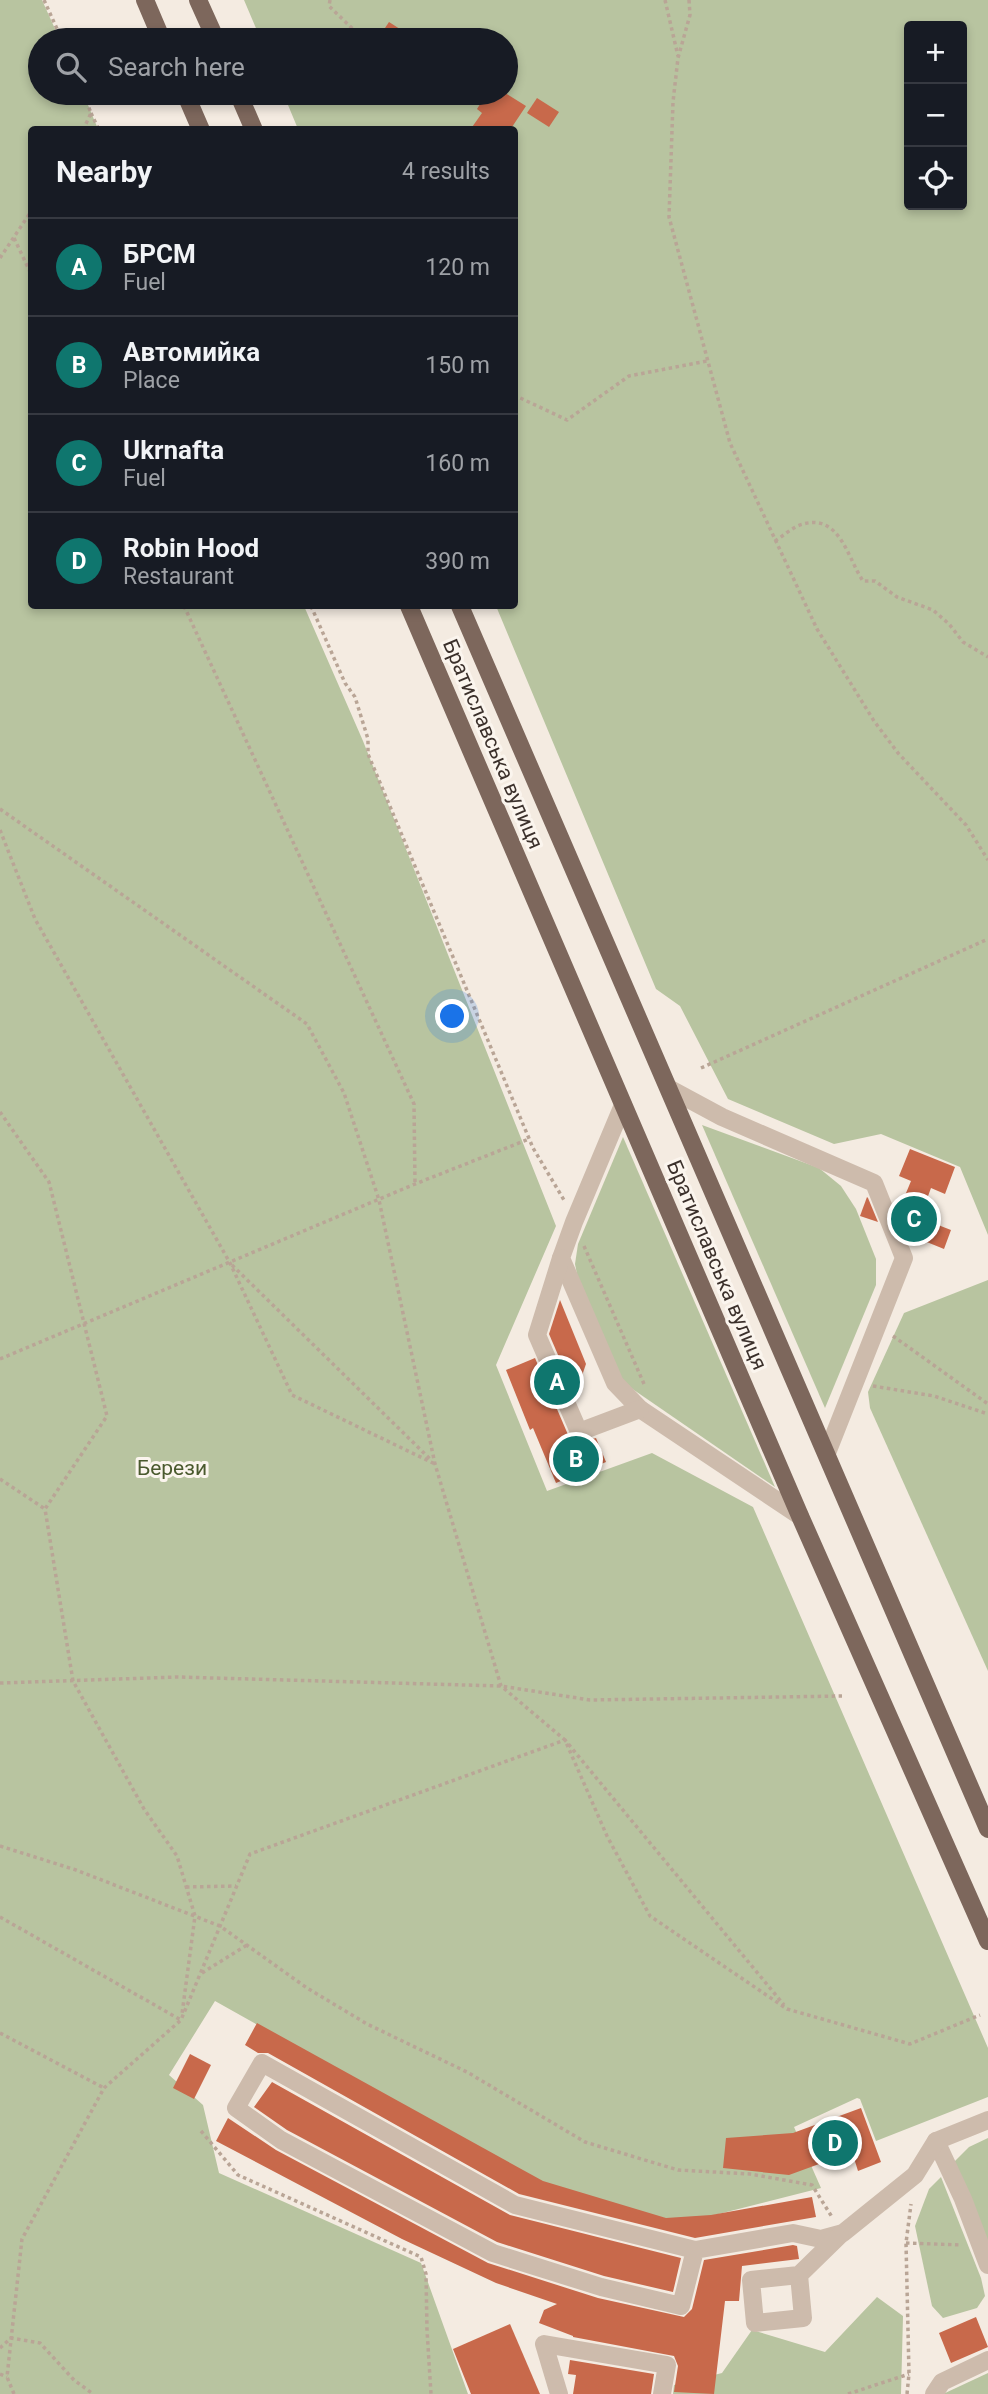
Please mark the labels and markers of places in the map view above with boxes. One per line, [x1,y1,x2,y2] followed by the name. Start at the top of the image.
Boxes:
[891,1193,937,1245] pin: C
[534,1356,580,1408] pin: A
[553,1433,599,1485] pin: B
[812,2117,858,2169] pin: D

